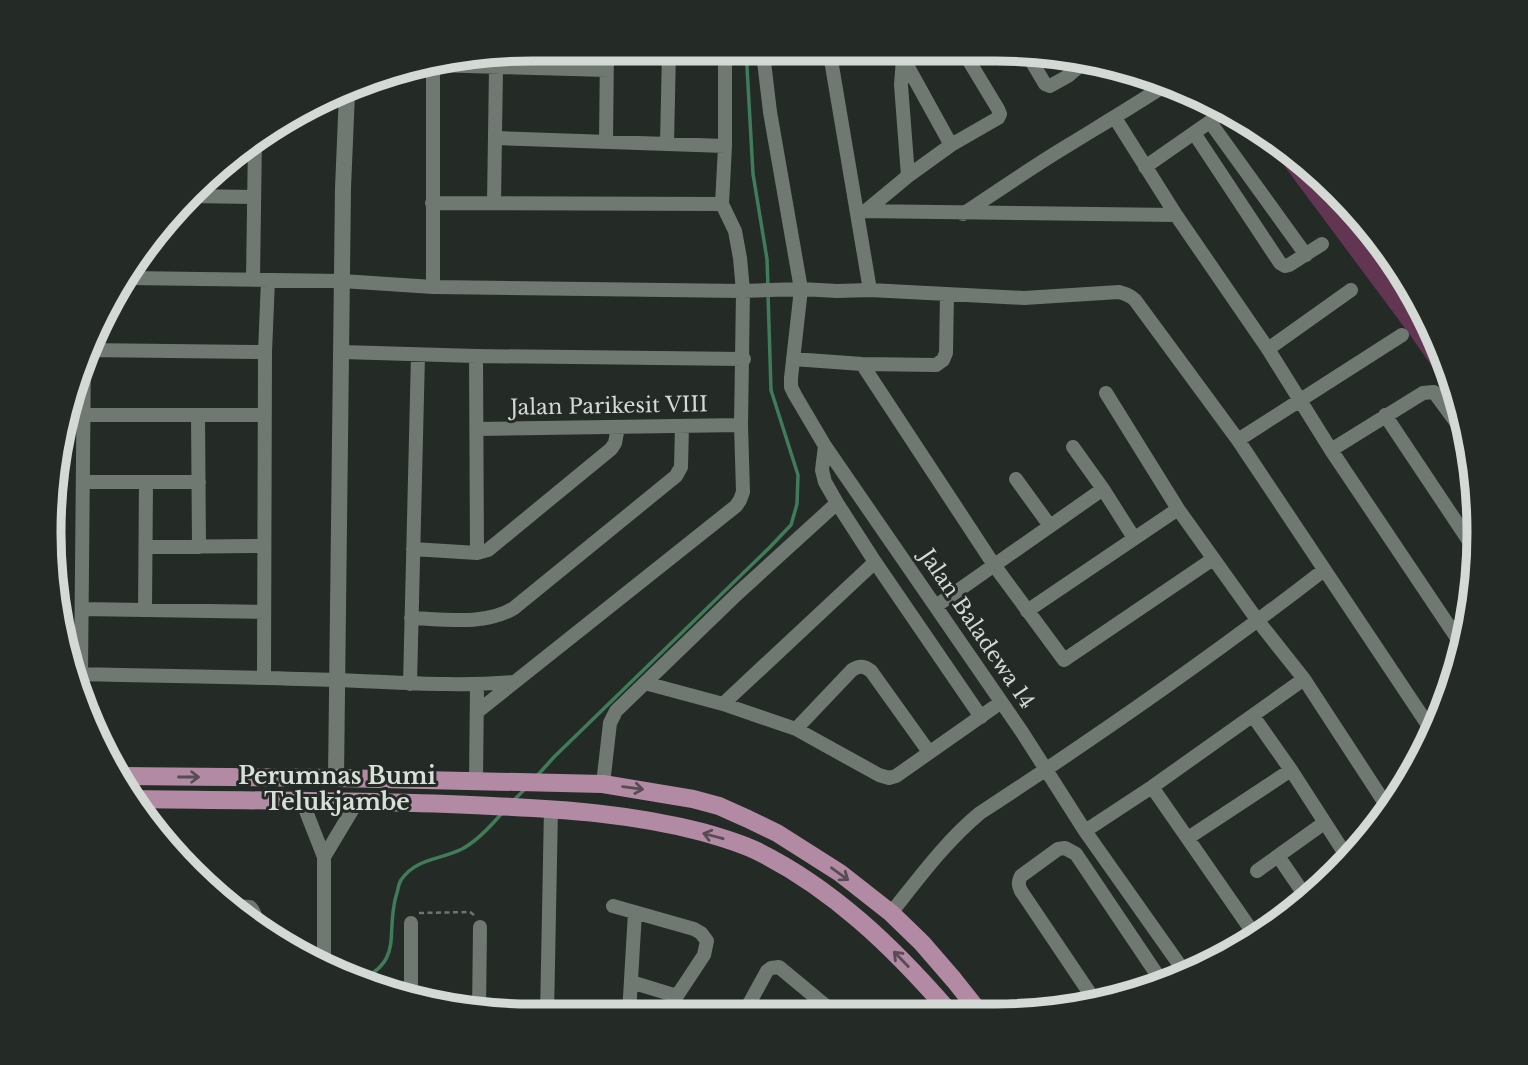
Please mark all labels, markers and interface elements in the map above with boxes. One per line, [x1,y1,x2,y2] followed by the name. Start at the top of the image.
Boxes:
[507,391,708,421] street label: Jalan Parikesit VIII
[912,542,1040,714] street label: Jalan Baladewa 14
[238,762,436,816] district label: Perumnas Bumi Telukjambe
[177,770,200,784] one-way arrow
[621,782,644,795] one-way arrow
[702,828,724,841] one-way arrow
[830,866,849,881] one-way arrow
[892,951,909,968] one-way arrow

